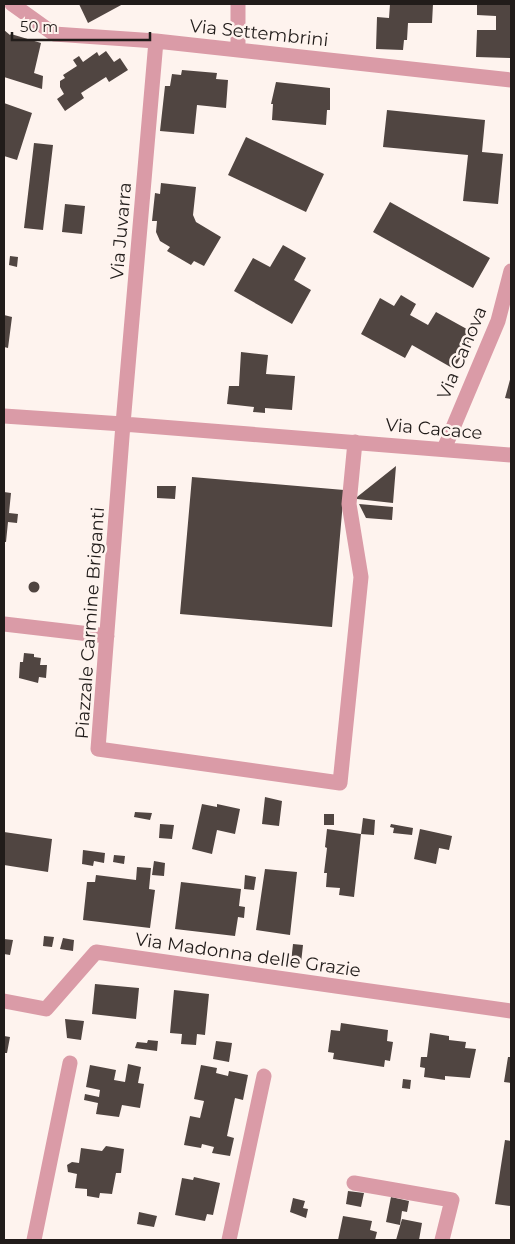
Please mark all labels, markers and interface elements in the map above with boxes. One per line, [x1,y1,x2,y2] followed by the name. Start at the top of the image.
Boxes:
[12,10,150,42] scale bar
[188,15,330,51] street label: Via Settembrini
[20,17,58,36] text: 50 m
[106,181,136,281] street label: Via Juvarra
[433,303,491,403] street label: Via Canova
[385,414,484,444] street label: Via Cacace
[71,506,109,740] street label: Piazzale Carmine Briganti
[134,928,362,982] street label: Via Madonna delle Grazie

